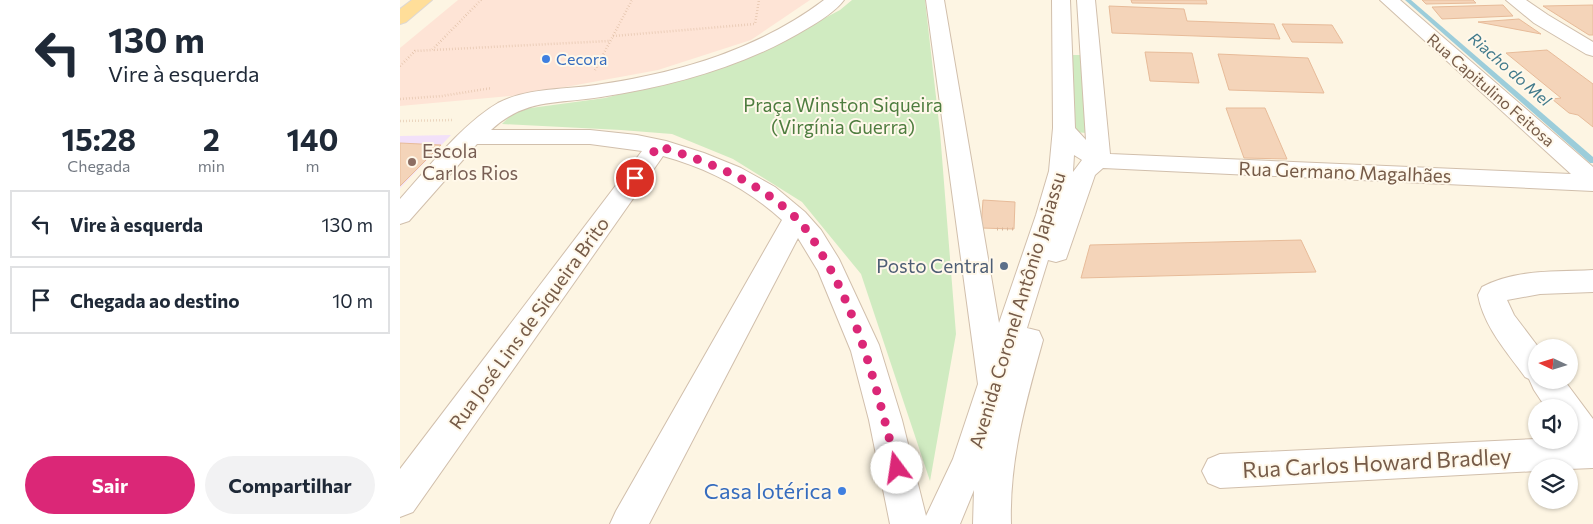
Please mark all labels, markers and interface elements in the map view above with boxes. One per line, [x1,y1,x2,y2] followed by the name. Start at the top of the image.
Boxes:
[108,17,205,60] text: 130 m
[25,20,90,85] icon: left
[1465,28,1556,110] water label: Riacho do Mel
[1424,29,1559,150] street label: Rua Capitulino Feitosa
[556,49,607,68] place label: Cecora
[540,53,552,65] marker: Cecora
[108,60,260,87] text: Vire à esquerda
[743,93,943,138] park label: Praça Winston Siqueira (Virgínia Guerra)
[62,120,136,157] text: 15:28
[203,120,220,157] text: 2
[286,120,338,157] text: 140
[422,139,518,184] place label: Escola Carlos Rios
[67,156,130,175] text: Chegada
[198,156,225,175] text: min
[305,156,319,175] text: m
[406,156,418,168] marker: Escola Carlos Rios
[1238,156,1452,187] street label: Rua Germano Magalhães
[614,157,656,199] pin
[621,164,649,192] icon: arrive
[963,169,1070,451] street label: Avenida Coronel Antônio Japiassu
[27,210,55,238] icon: left
[444,212,613,433] street label: Rua José Lins de Siqueira Brito
[70,213,203,236] text: Vire à esquerda
[321,213,373,236] text: 130 m
[876,254,994,277] place label: Posto Central
[998,260,1010,272] marker: Posto Central
[27,286,55,314] icon: arrive
[70,289,240,312] text: Chegada ao destino
[332,289,373,312] text: 10 m
[1528,339,1578,389] north arrow
[1528,339,1578,509] map controls
[1528,399,1578,449] button: sound
[870,441,922,493] position arrow
[1242,442,1512,483] street label: Rua Carlos Howard Bradley
[25,456,195,514] button: Sair
[205,456,375,514] button: Compartilhar
[1528,459,1578,509] button: layers
[704,477,832,504] place label: Casa lotérica
[836,485,848,497] marker: Casa lotérica

